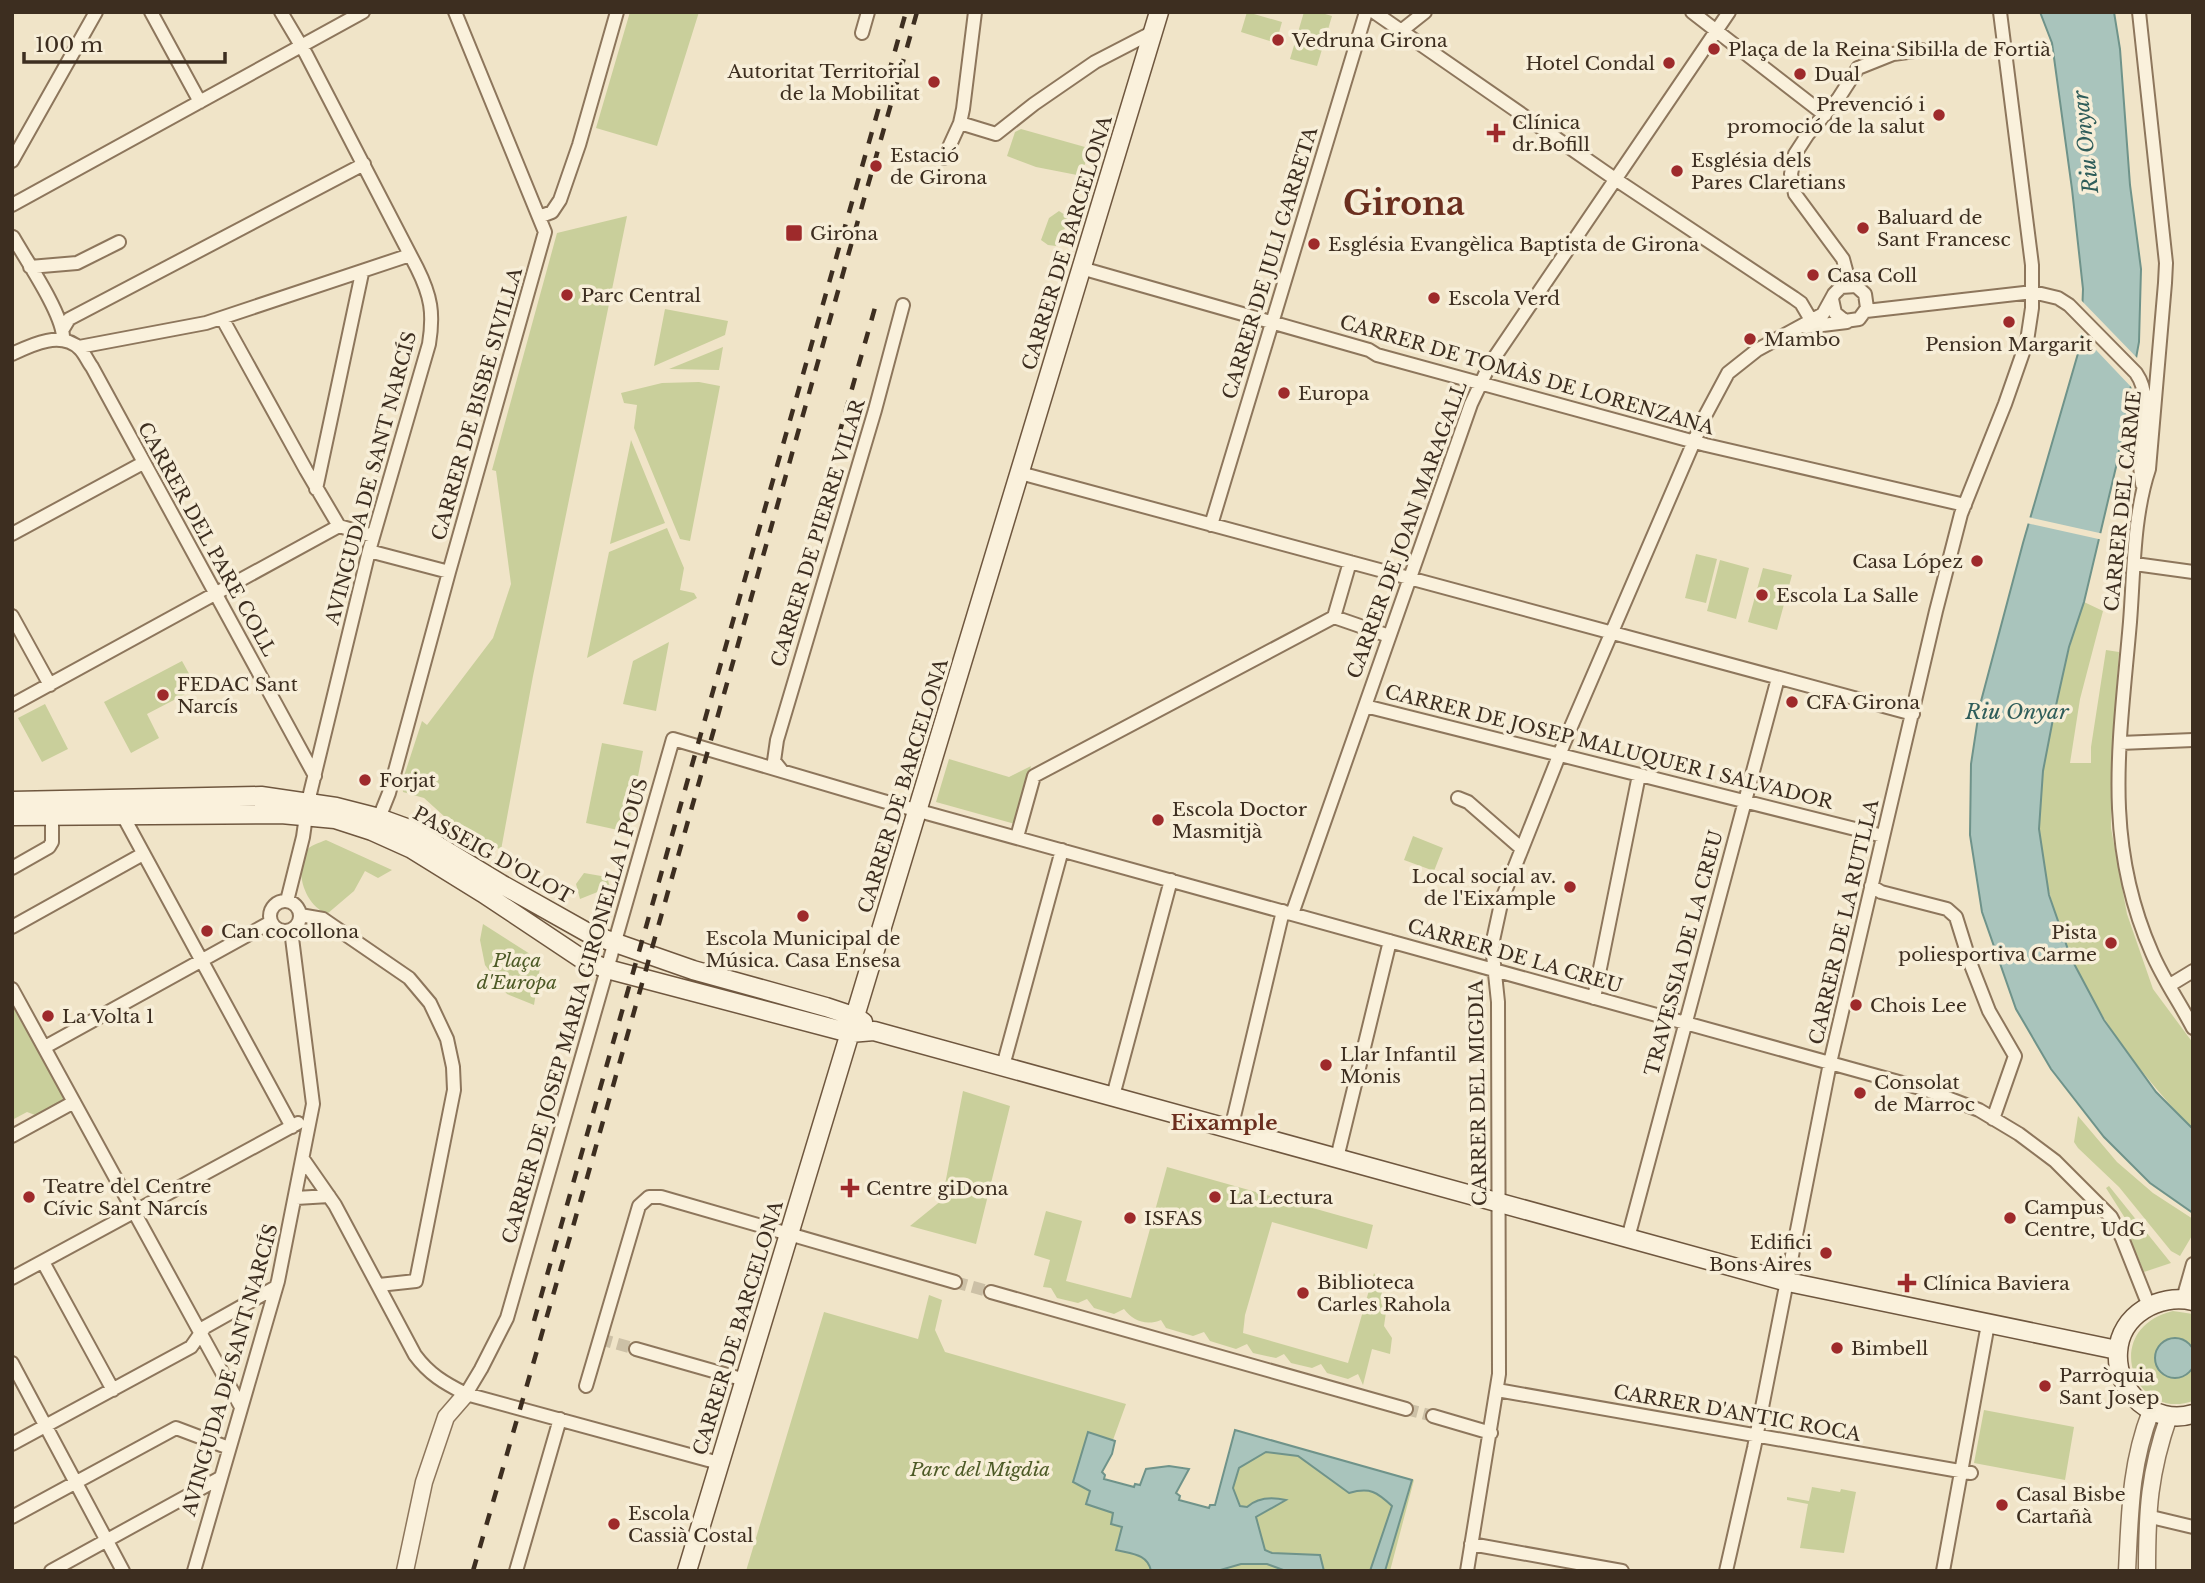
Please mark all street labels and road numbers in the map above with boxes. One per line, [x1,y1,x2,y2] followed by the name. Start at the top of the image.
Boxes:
[1017,113,1117,373] street label: CARRER DE BARCELONA
[1218,124,1323,402] street label: CARRER DE JULI GARRETA
[427,265,527,543] street label: CARRER DE BISBE SIVILLA
[1337,310,1717,440] street label: CARRER DE TOMÀS DE LORENZANA
[320,329,421,628] street label: AVINGUDA DE SANT NARCÍS
[1342,378,1472,682] street label: CARRER DE JOAN MARAGALL
[2100,389,2146,613] street label: CARRER DEL CARME
[766,395,870,670] street label: CARRER DE PIERRE VILAR
[133,418,281,660] street label: CARRER DEL PARE COLL
[853,656,953,916] street label: CARRER DE BARCELONA
[1383,680,1836,814] street label: CARRER DE JOSEP MALUQUER I SALVADOR
[497,776,653,1246] street label: CARRER DE JOSEP MARIA GIRONELLA I POUS
[1805,797,1883,1047] street label: CARRER DE LA RUTLLA
[409,802,577,908] street label: PASSEIG D'OLOT
[1640,828,1728,1078] street label: TRAVESSIA DE LA CREU
[1405,914,1625,998] street label: CARRER DE LA CREU
[1465,979,1491,1206] street label: CARRER DEL MIGDIA
[688,1198,788,1458] street label: CARRER DE BARCELONA
[177,1221,283,1520] street label: AVINGUDA DE SANT NARCÍS
[1612,1380,1863,1446] street label: CARRER D'ANTIC ROCA

